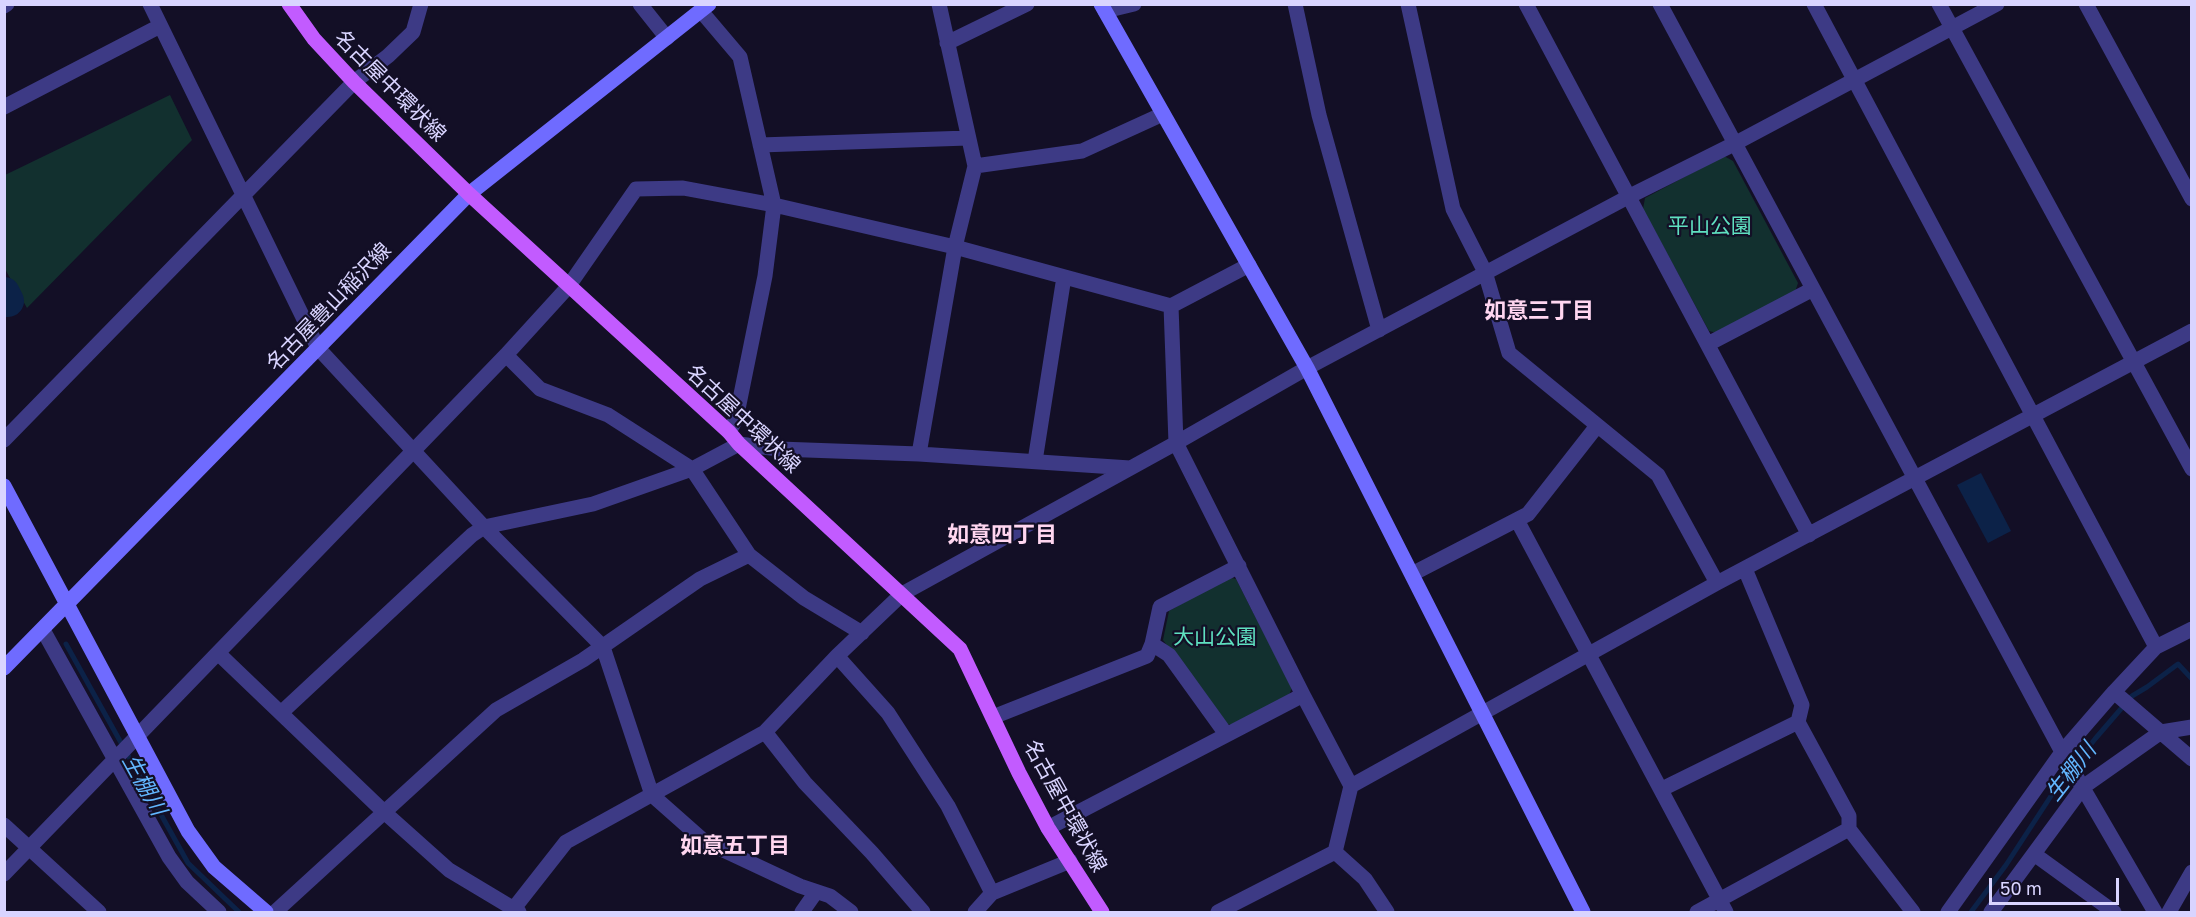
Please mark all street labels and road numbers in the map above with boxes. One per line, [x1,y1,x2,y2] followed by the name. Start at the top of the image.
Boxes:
[329,25,451,147] street label: 名古屋中環状線
[262,238,396,376] street label: 名古屋豊山稲沢線
[681,360,805,478] street label: 名古屋中環状線
[1018,736,1112,876] street label: 名古屋中環状線

